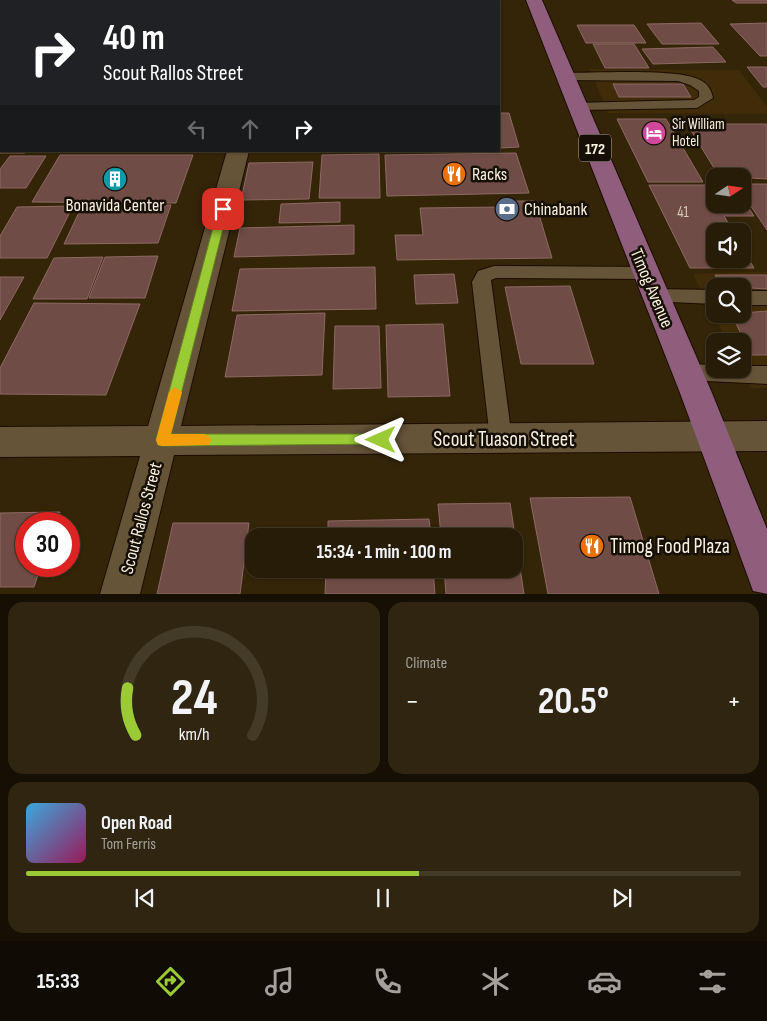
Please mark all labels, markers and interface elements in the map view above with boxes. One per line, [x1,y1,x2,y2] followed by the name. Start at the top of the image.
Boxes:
[103,17,165,60] text: 40 m
[20,20,85,85] icon: right
[103,60,243,87] text: Scout Rallos Street
[183,115,211,143] icon: left
[236,115,264,143] icon: ahead
[289,115,317,143] icon: right
[672,115,725,151] place label: Sir William Hotel
[641,120,667,146] hotel icon: Sir William Hotel
[579,134,611,162] road number: 172
[441,161,467,187] restaurant icon: Racks
[472,164,507,185] place label: Racks
[102,166,128,192] building icon: Bonavida Center
[706,168,751,212] north arrow
[706,168,751,378] map controls
[202,188,244,230] pin
[66,195,164,216] place label: Bonavida Center
[209,195,237,223] icon: arrive
[494,196,520,222] bank icon: Chinabank
[524,199,588,220] place label: Chinabank
[677,203,690,222] house number: 41
[706,223,751,268] button: sound
[626,246,678,331] street label: Timog Avenue
[706,278,751,323] button: search
[706,333,751,378] button: layers
[354,413,406,465] position arrow
[433,427,575,452] street label: Scout Tuason Street
[117,460,167,576] street label: Scout Rallos Street
[15,512,80,577] speed limit sign: 30
[579,533,605,559] restaurant icon: Timog Food Plaza
[610,534,730,559] place label: Timog Food Plaza
[317,541,451,564] text: 15:34 · 1 min · 100 m
[406,654,447,673] text: Climate
[170,667,217,730] text: 24
[538,679,609,724] text: 20.5°
[406,685,419,718] text: −
[727,685,741,718] text: +
[178,724,209,745] text: km/h
[101,812,172,835] text: Open Road
[101,835,156,854] text: Tom Ferris
[131,884,159,912] icon: previous
[369,884,397,912] icon: pause
[608,884,636,912] icon: next
[153,964,188,999] icon: directions
[262,964,297,999] icon: music
[370,964,405,999] icon: phone
[478,964,513,999] icon: climate
[587,964,622,999] icon: car
[695,964,730,999] icon: filters
[37,968,80,995] text: 15:33

